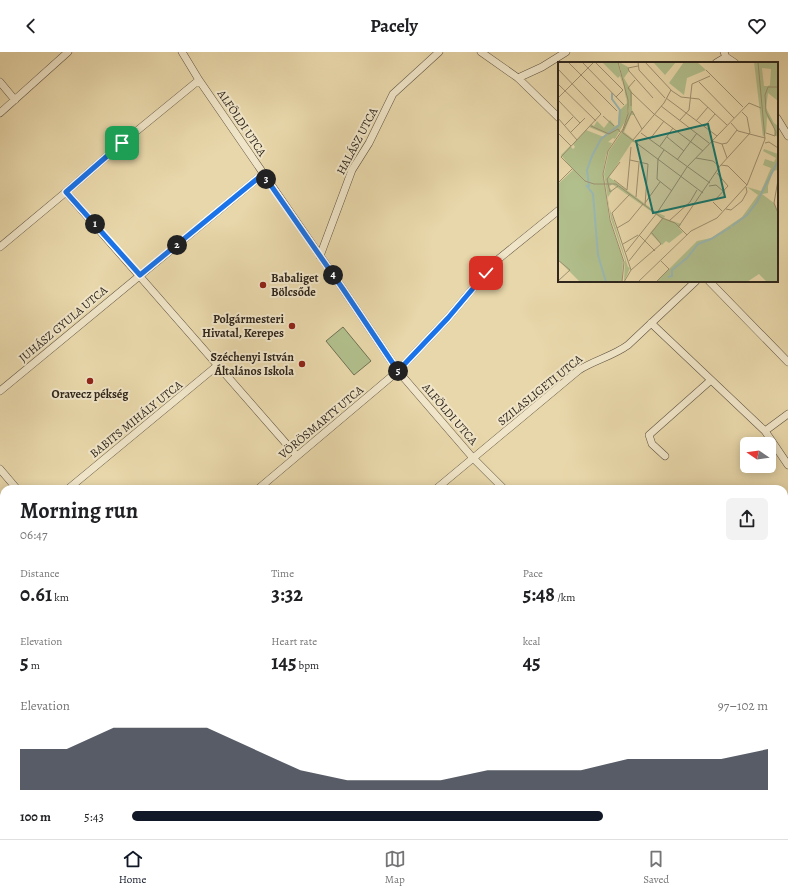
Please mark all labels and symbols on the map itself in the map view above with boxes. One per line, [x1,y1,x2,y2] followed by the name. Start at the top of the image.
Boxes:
[558,62,778,282] inset map
[213,86,271,160] street label: ALFÖLDI UTCA
[333,104,382,177] street label: HALÁSZ UTCA
[105,126,139,160] pin
[256,169,276,189] pin: 3
[85,214,105,234] pin: 1
[167,235,187,255] pin: 2
[469,256,503,290] pin
[323,265,343,285] pin: 4
[271,270,319,300] place label: Babaliget Bölcsőde
[258,280,268,290] marker: Babaliget Bölcsőde
[15,282,111,366] street label: JUHÁSZ GYULA UTCA
[202,311,284,341] place label: Polgármesteri Hivatal, Kerepes
[287,321,297,331] marker: Polgármesteri Hivatal, Kerepes
[211,349,294,379] place label: Széchenyi István Általános Iskola
[494,350,587,429] street label: SZILASLIGETI UTCA
[297,359,307,369] marker: Széchenyi István Általános Iskola
[388,361,408,381] pin: 5
[85,376,95,386] marker: Oravecz pékség
[86,376,186,461] street label: BABITS MIHÁLY UTCA
[418,379,482,449] street label: ALFÖLDI UTCA
[274,381,368,463] street label: VÖRÖSMARTY UTCA
[52,386,129,402] place label: Oravecz pékség
[740,437,776,473] north arrow

